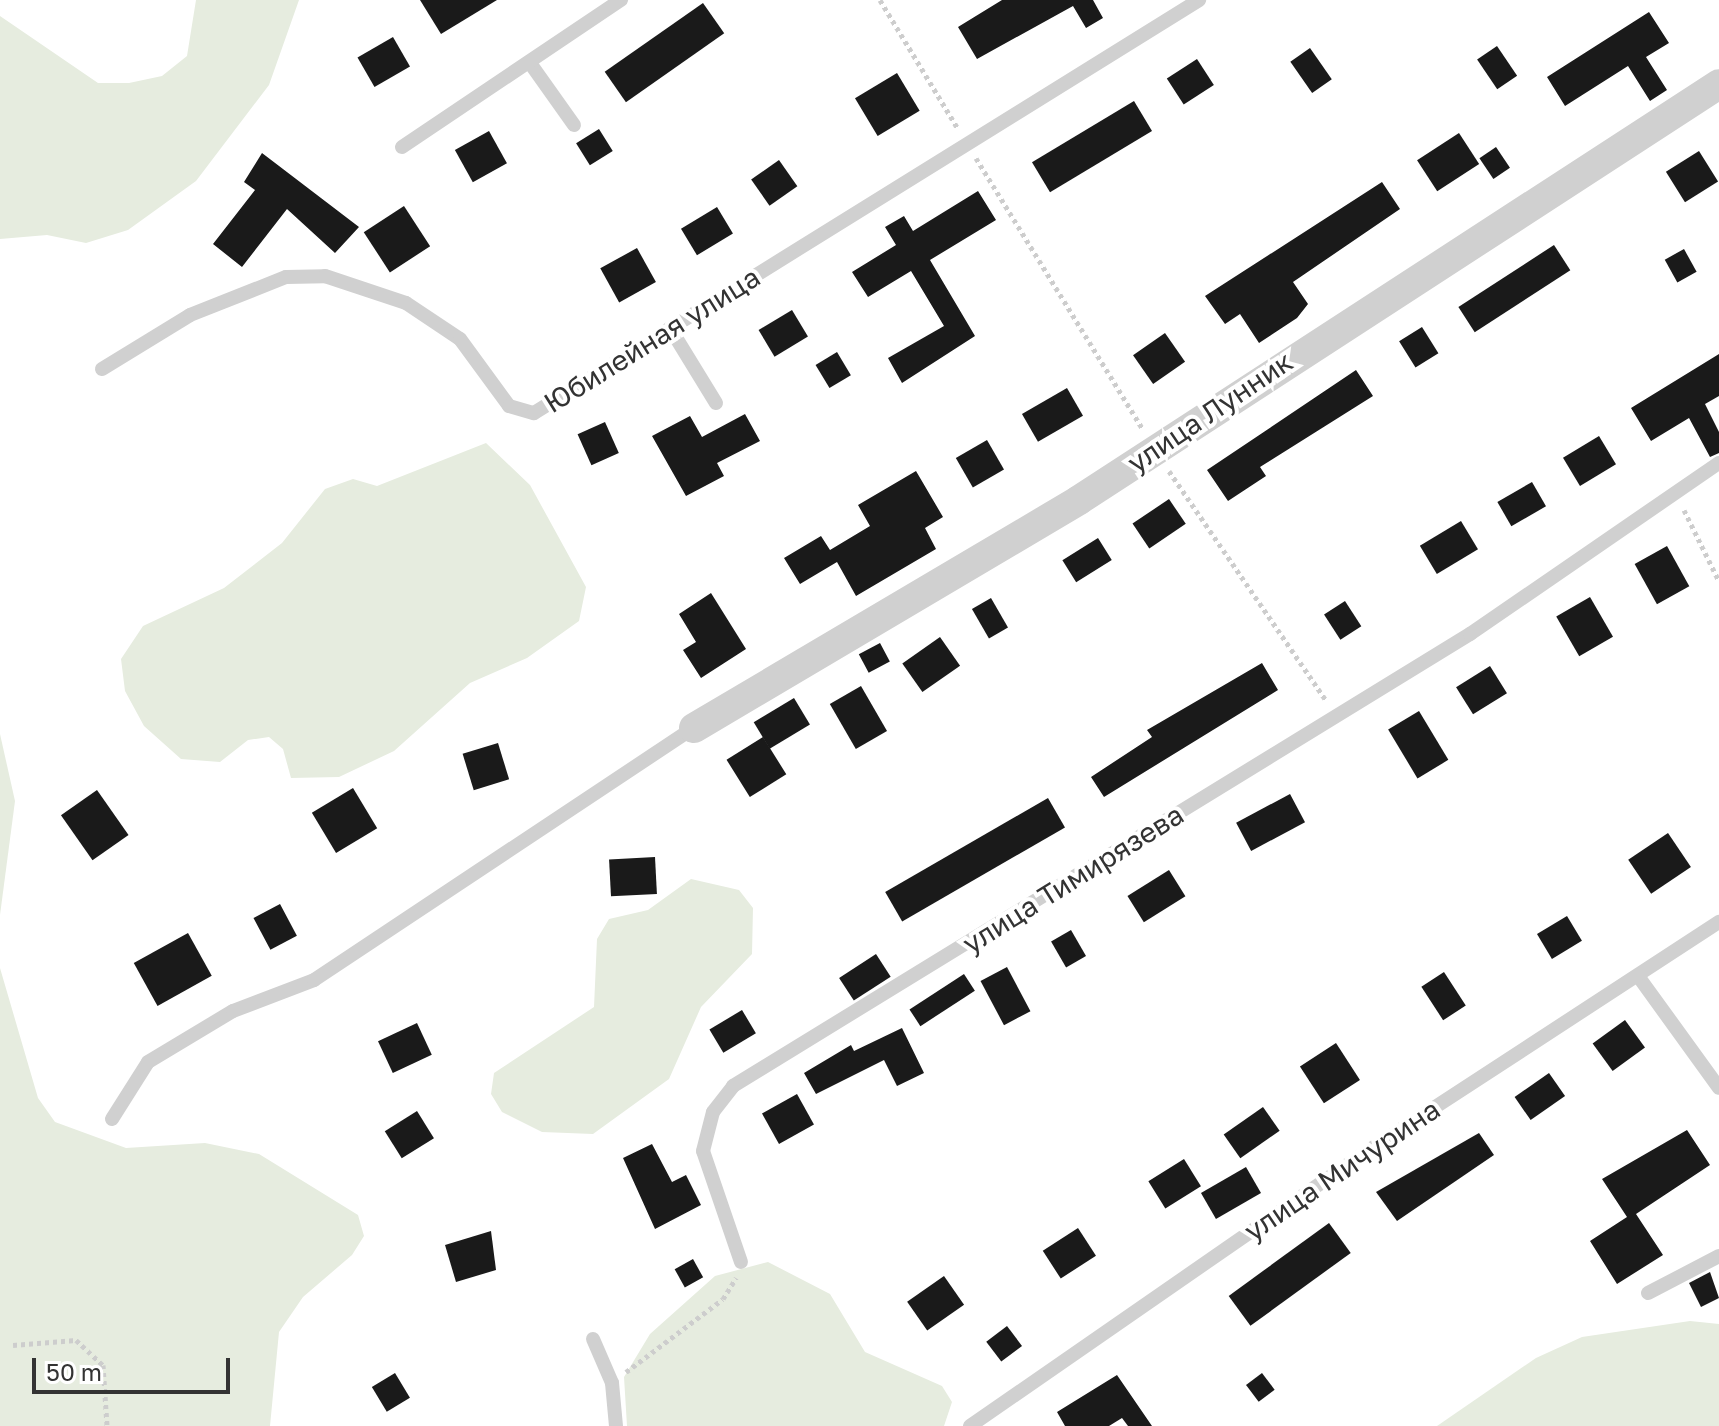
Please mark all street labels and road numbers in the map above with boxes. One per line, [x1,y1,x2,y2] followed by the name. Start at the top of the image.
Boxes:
[538,260,766,420] street label: Юбилейная улица
[1121,344,1299,480] street label: улица Лунник
[956,797,1190,961] street label: улица Тимирязева
[1238,1092,1446,1248] street label: улица Мичурина

